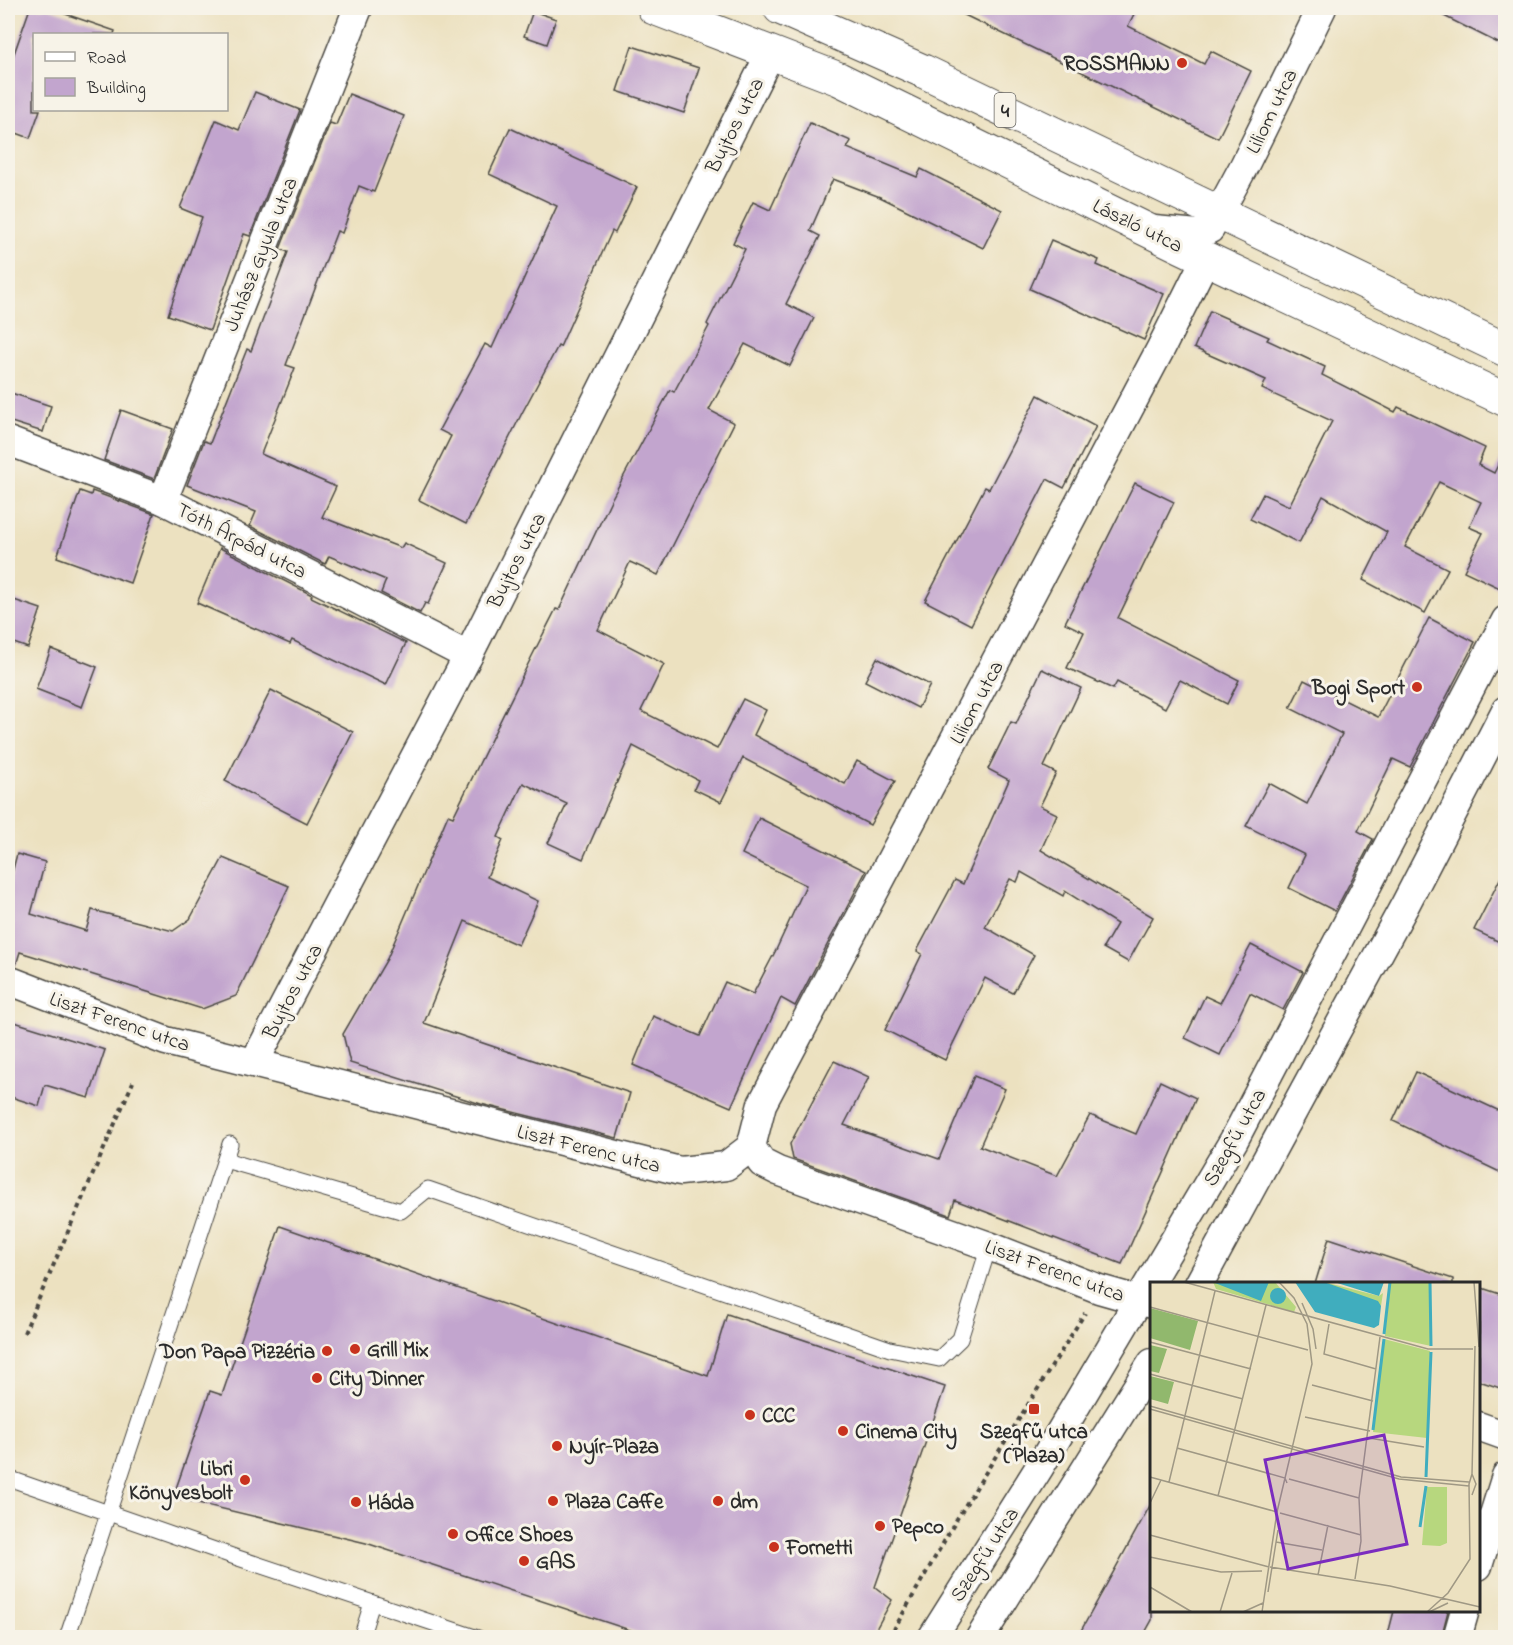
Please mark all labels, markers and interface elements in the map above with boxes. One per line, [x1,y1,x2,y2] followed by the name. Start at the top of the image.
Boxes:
[33,33,228,111] legend
[87,46,126,72] text: Road
[1063,50,1170,80] place label: ROSSMANN
[1175,56,1189,70] marker: ROSSMANN
[1239,64,1306,159] street label: Liliom utca
[698,73,773,180] street label: Bujtos utca
[86,76,146,103] text: Building
[994,93,1016,127] road number: 4
[217,173,308,337] street label: Juhász Gyula utca
[1087,192,1187,262] street label: László utca
[171,495,312,588] street label: Tóth Árpád utca
[480,508,555,615] street label: Bujtos utca
[943,656,1012,750] street label: Liliom utca
[1311,674,1406,706] place label: Bogi Sport
[1410,680,1424,694] marker: Bogi Sport
[256,939,331,1046] street label: Bujtos utca
[45,985,194,1061] street label: Liszt Ferenc utca
[1197,1084,1277,1193] street label: Szegfű utca
[514,1118,663,1182] street label: Liszt Ferenc utca
[980,1233,1128,1311] street label: Liszt Ferenc utca
[1150,1282,1480,1612] inset map
[367,1336,429,1366] place label: Grill Mix
[158,1338,315,1368] place label: Don Papa Pizzéria
[348,1342,362,1356] marker: Grill Mix
[320,1344,334,1358] marker: Don Papa Pizzéria
[329,1365,425,1397] place label: City Dinner
[310,1371,324,1385] marker: City Dinner
[762,1402,796,1432] place label: CCC
[1027,1402,1041,1416] marker: Szegfű utca (Plaza)
[743,1408,757,1422] marker: CCC
[855,1418,957,1450] place label: Cinema City
[980,1418,1088,1472] place label: Szegfű utca (Plaza)
[836,1424,850,1438] marker: Cinema City
[569,1433,659,1465] place label: Nyír-Plaza
[550,1439,564,1453] marker: Nyír-Plaza
[129,1455,234,1511] place label: Libri Könyvesbolt
[238,1473,252,1487] marker: Libri Könyvesbolt
[565,1488,664,1518] place label: Plaza Caffe
[730,1488,758,1518] place label: dm
[368,1489,414,1519] place label: Háda
[546,1494,560,1508] marker: Plaza Caffe
[711,1494,725,1508] marker: dm
[349,1495,363,1509] marker: Háda
[944,1502,1029,1610] street label: Szegfű utca
[892,1513,944,1543] place label: Pepco
[873,1519,887,1533] marker: Pepco
[465,1521,574,1551] place label: Office Shoes
[446,1527,460,1541] marker: Office Shoes
[785,1534,853,1564] place label: Fornetti
[767,1540,781,1554] marker: Fornetti
[536,1548,576,1578] place label: GAS
[517,1554,531,1568] marker: GAS

